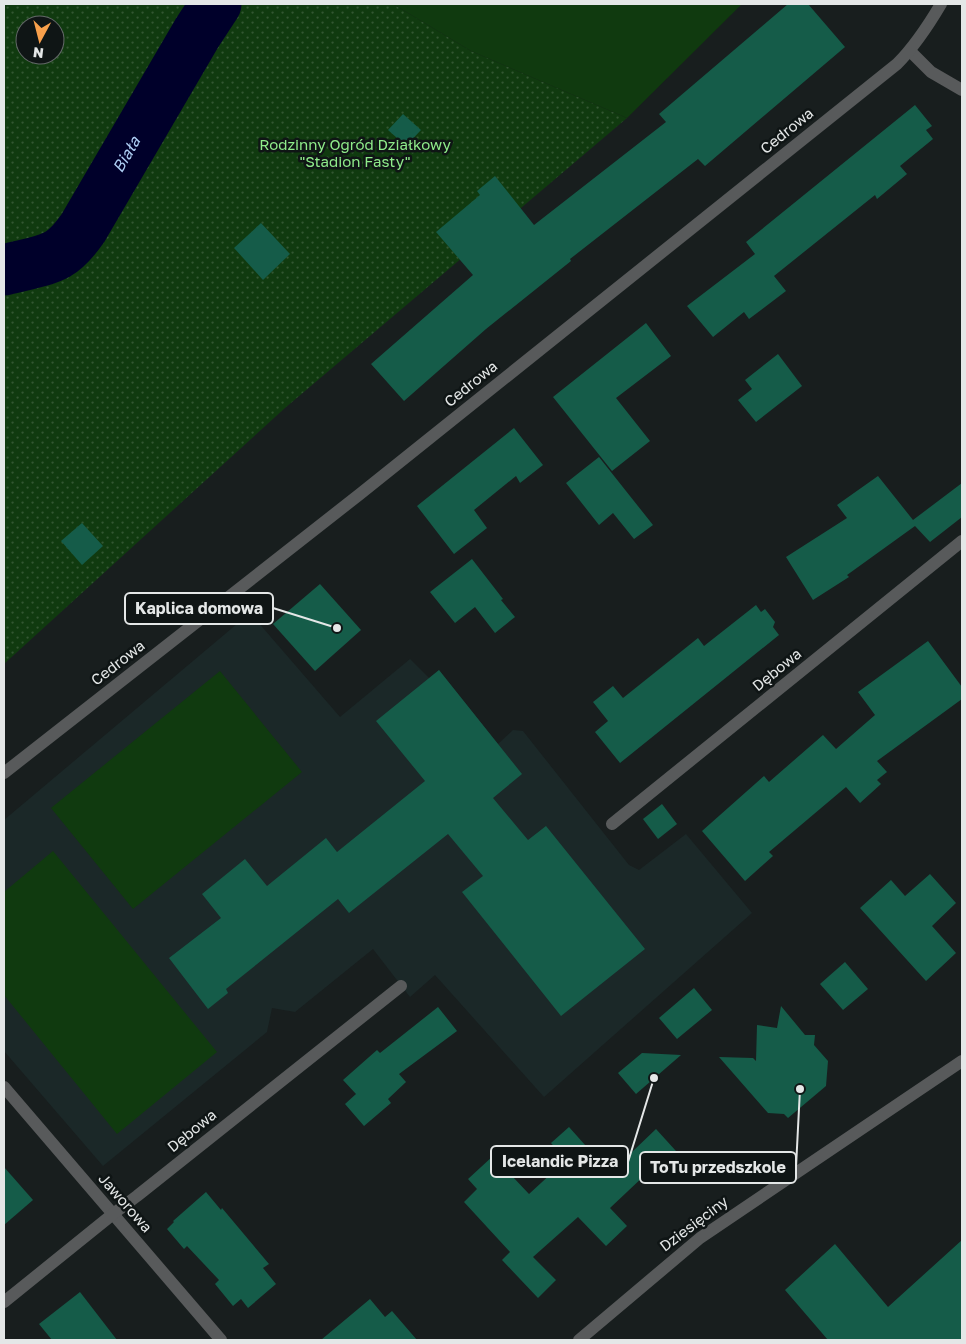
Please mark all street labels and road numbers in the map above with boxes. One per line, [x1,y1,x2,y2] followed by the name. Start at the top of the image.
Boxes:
[756,103,817,157] street label: Cedrowa
[440,356,501,410] street label: Cedrowa
[87,636,148,689] street label: Cedrowa
[748,644,804,694] street label: Dębowa
[163,1105,219,1155] street label: Dębowa
[95,1169,156,1236] street label: Jaworowa
[656,1191,732,1255] street label: Dziesięciny

